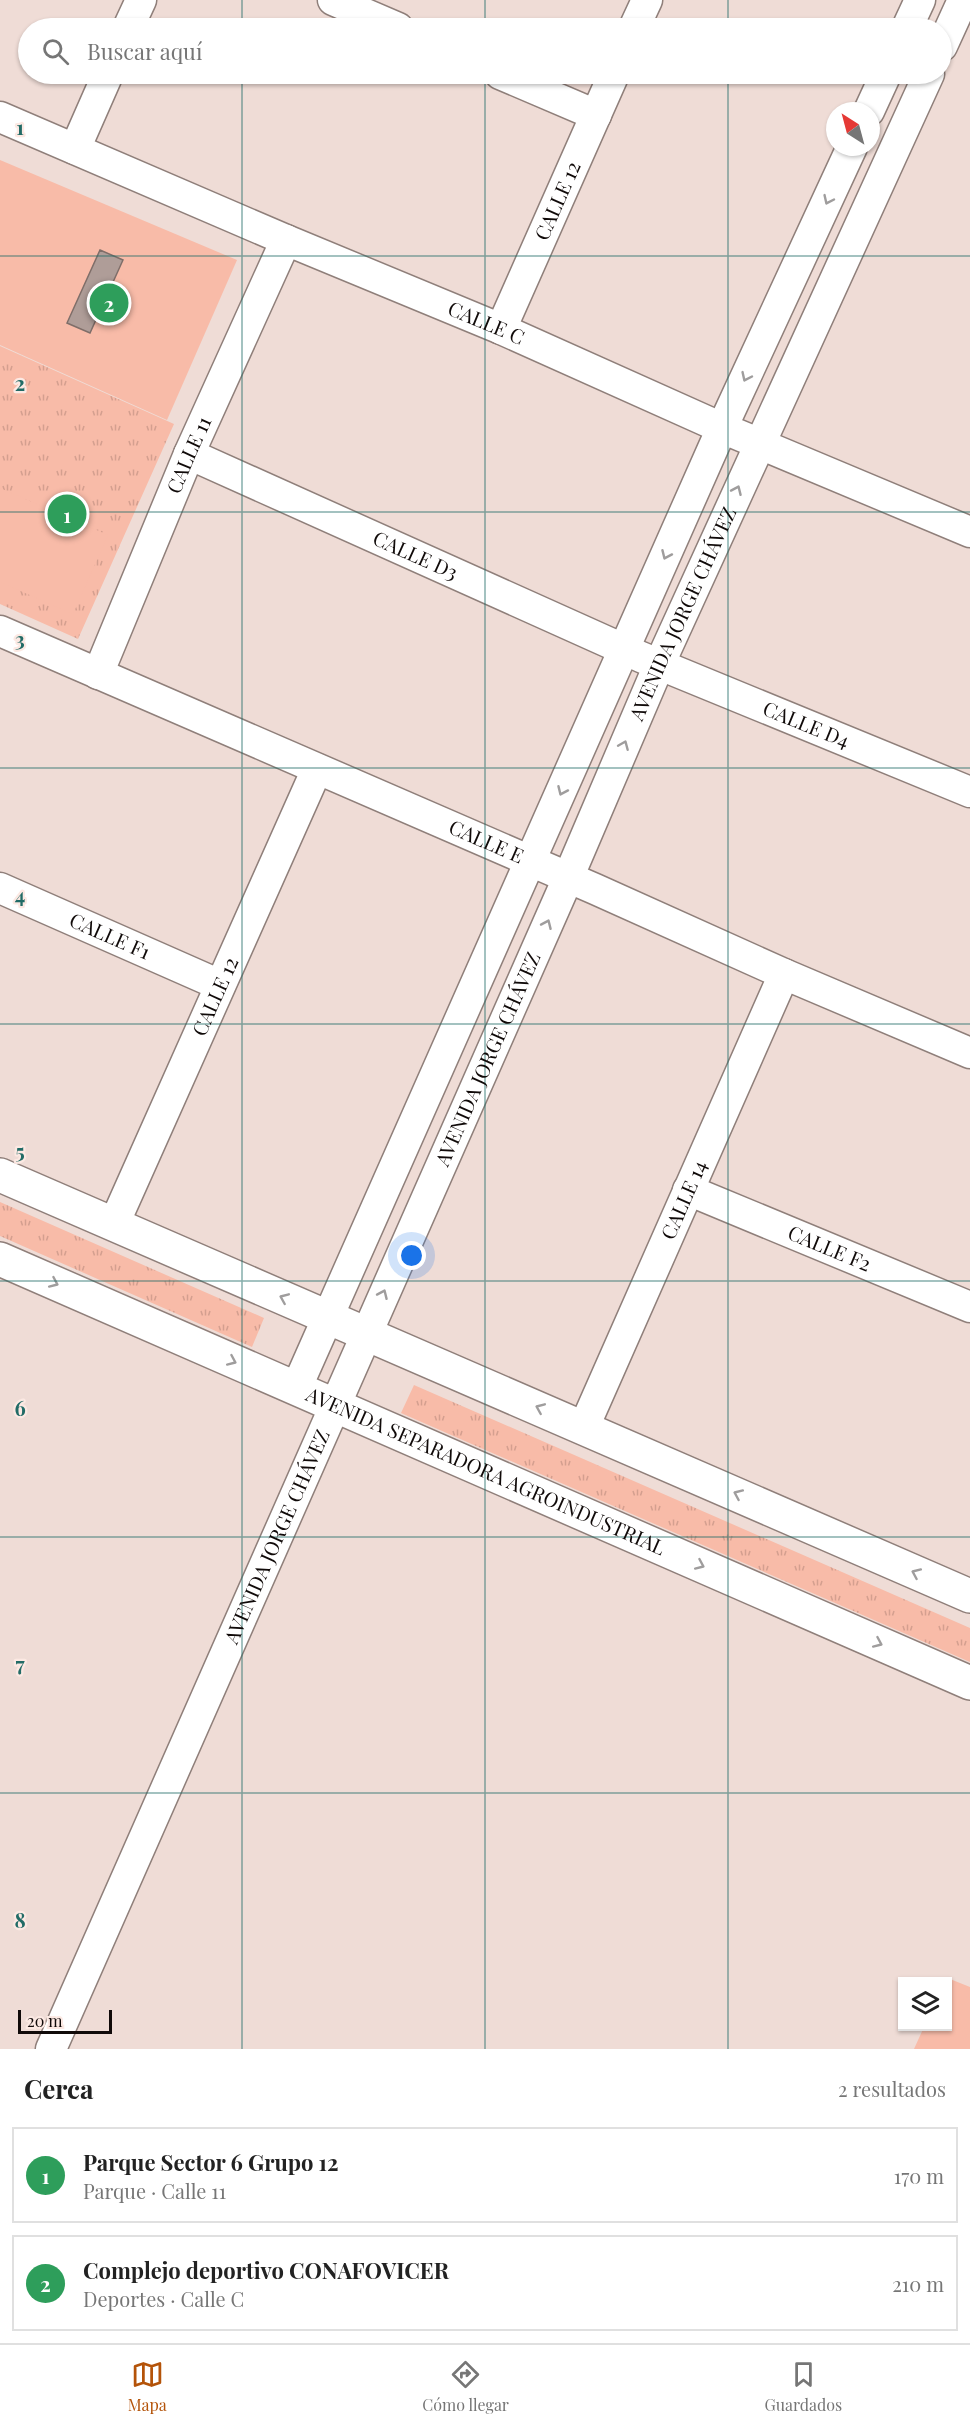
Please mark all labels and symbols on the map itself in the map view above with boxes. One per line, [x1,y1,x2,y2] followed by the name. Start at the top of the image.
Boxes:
[826,102,880,156] north arrow
[16,113,24,140] text: 1
[527,157,586,244] street label: CALLE 12
[823,194,835,205] one-way arrow
[90,280,128,326] pin: 2
[444,294,529,350] street label: CALLE C
[15,369,25,396] text: 2
[741,371,753,382] one-way arrow
[159,412,216,497] street label: CALLE 11
[730,485,742,496] one-way arrow
[48,492,86,536] pin: 1
[621,502,741,725] street label: AVENIDA JORGE CHÁVEZ
[369,523,463,585] street label: CALLE D3
[661,549,673,560] one-way arrow
[15,625,25,652] text: 3
[759,694,854,753] street label: CALLE D4
[617,740,629,751] one-way arrow
[557,785,569,796] one-way arrow
[445,812,528,869] street label: CALLE E
[15,881,25,908] text: 4
[66,905,155,965] street label: CALLE F1
[540,919,552,930] one-way arrow
[427,947,546,1171] street label: AVENIDA JORGE CHÁVEZ
[185,952,243,1040] street label: CALLE 12
[15,1137,25,1164] text: 5
[653,1156,712,1243] street label: CALLE 14
[784,1218,876,1277] street label: CALLE F2
[397,1241,426,1270] your location
[47,1276,58,1288] one-way arrow
[376,1290,388,1301] one-way arrow
[279,1293,290,1305] one-way arrow
[226,1354,237,1366] one-way arrow
[302,1379,670,1560] street label: AVENIDA SEPARADORA AGROINDUSTRIAL
[14,1394,26,1421] text: 6
[535,1403,546,1415] one-way arrow
[216,1425,335,1648] street label: AVENIDA JORGE CHÁVEZ
[733,1489,744,1501] one-way arrow
[693,1558,704,1570] one-way arrow
[912,1568,923,1580] one-way arrow
[872,1636,883,1648] one-way arrow
[15,1650,25,1677] text: 7
[14,1906,26,1933] text: 8
[18,2007,112,2034] scale bar

